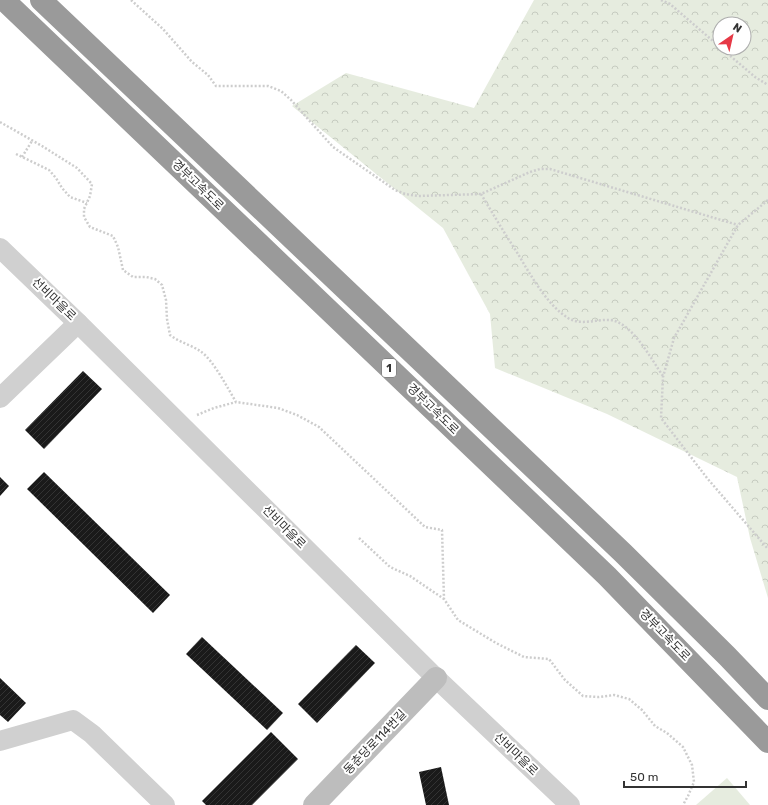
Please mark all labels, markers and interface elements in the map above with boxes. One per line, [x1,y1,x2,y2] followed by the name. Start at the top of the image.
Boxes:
[712,16,752,56] north arrow
[730,21,744,36] text: N
[169,157,227,213] street label: 경부고속도로
[29,275,79,323] street label: 선비마을로
[382,359,396,377] road number: 1
[404,381,462,437] street label: 경부고속도로
[260,503,308,551] street label: 선비마을로
[637,606,693,664] street label: 경부고속도로
[341,707,409,777] street label: 동춘당로114번길
[491,730,541,778] street label: 선비마을로
[624,763,746,789] scale bar
[630,770,658,784] text: 50 m

